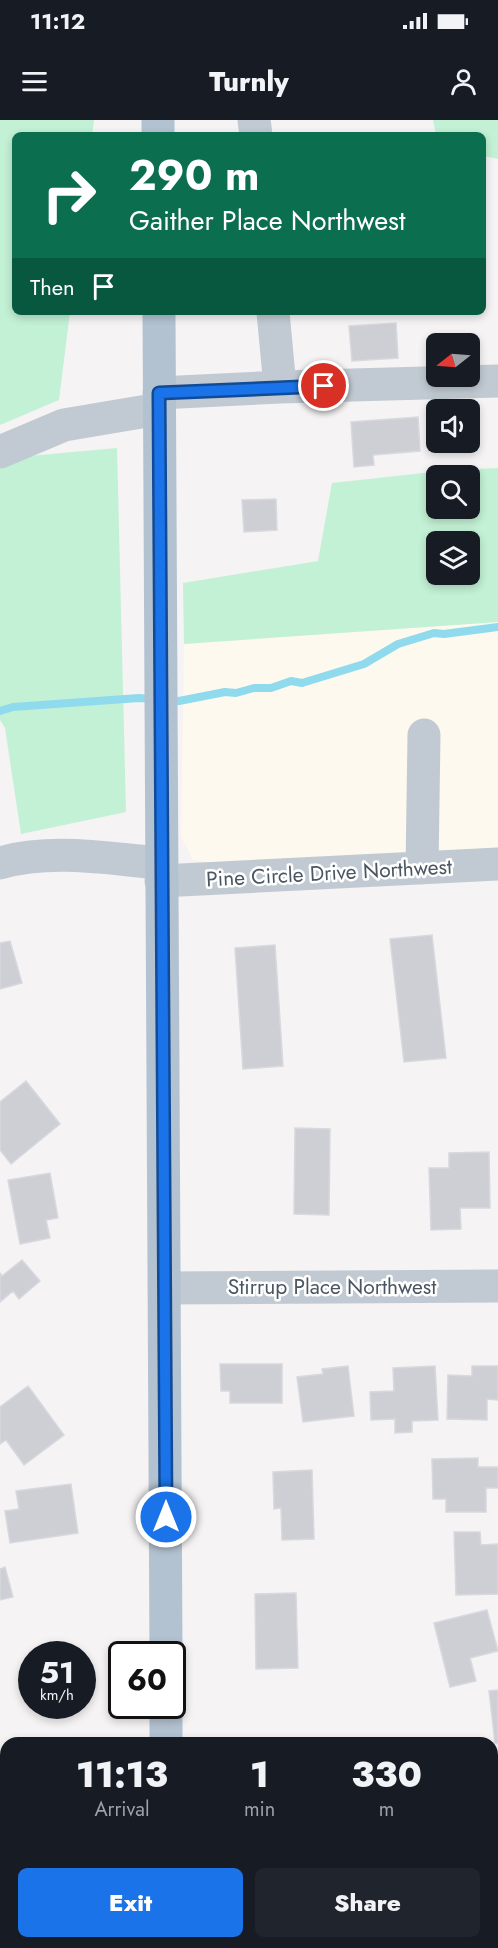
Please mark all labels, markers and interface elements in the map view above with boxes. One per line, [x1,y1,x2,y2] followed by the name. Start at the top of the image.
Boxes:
[30,5,85,37] text: 11:12
[209,62,289,101] text: Turnly
[18,65,51,98] icon: menu
[447,65,480,98] icon: person
[129,145,260,206] text: 290 m
[30,156,108,234] icon: right
[129,201,405,240] text: Gaither Place Northwest
[87,270,120,303] icon: arrive
[30,271,75,303] text: Then
[426,333,480,387] north arrow
[426,333,480,585] map controls
[298,360,349,411] pin
[307,369,340,402] icon: arrive
[426,399,480,453] button: sound
[426,465,480,519] button: search
[426,531,480,585] button: layers
[205,852,453,894] street label: Pine Circle Drive Northwest
[228,1272,436,1302] street label: Stirrup Place Northwest
[134,1485,198,1549] position arrow
[108,1641,186,1719] speed limit sign: 60
[40,1651,74,1694] text: 51
[40,1684,74,1706] text: km/h
[76,1748,168,1800] text: 11:13
[250,1748,269,1800] text: 1
[351,1748,422,1800] text: 330
[94,1795,150,1824] text: Arrival
[244,1795,275,1824] text: min
[379,1795,394,1824] text: m
[18,1868,243,1937] button: Exit
[255,1868,480,1937] button: Share

